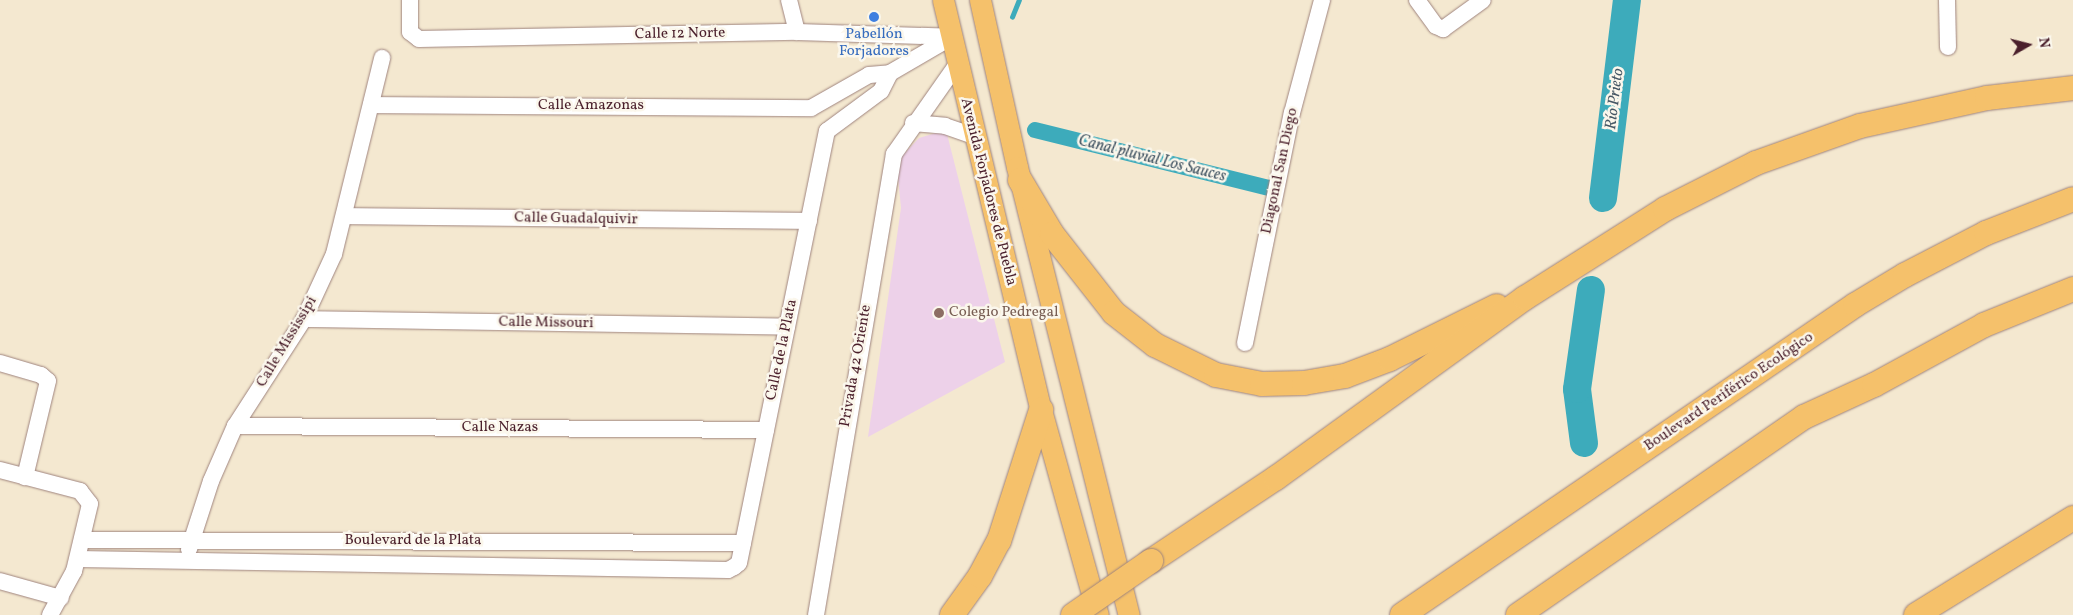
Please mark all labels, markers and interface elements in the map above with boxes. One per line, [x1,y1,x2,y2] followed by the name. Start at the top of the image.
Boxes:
[868,11,880,23] marker: Pabellón Forjadores
[2003,20,2053,70] north arrow
[634,24,726,44] street label: Calle 12 Norte
[839,25,909,60] place label: Pabellón Forjadores
[2033,36,2053,49] text: N
[1602,67,1628,131] water label: Río Prieto
[956,96,1020,288] street label: Avenida Forjadores de Puebla
[538,97,644,115] street label: Calle Amazonas
[1258,106,1302,236] street label: Diagonal San Diego
[1076,131,1228,187] water label: Canal pluvial Los Sauces
[514,209,638,229] street label: Calle Guadalquivir
[253,293,321,391] street label: Calle Mississipi
[762,298,802,402] street label: Calle de la Plata
[836,303,876,429] street label: Privada 42 Oriente
[949,304,1058,322] place label: Colegio Pedregal
[933,307,945,319] marker: Colegio Pedregal
[498,313,594,333] street label: Calle Missouri
[1641,329,1817,455] street label: Boulevard Periférico Ecológico
[462,419,538,437] street label: Calle Nazas
[344,532,482,550] street label: Boulevard de la Plata

